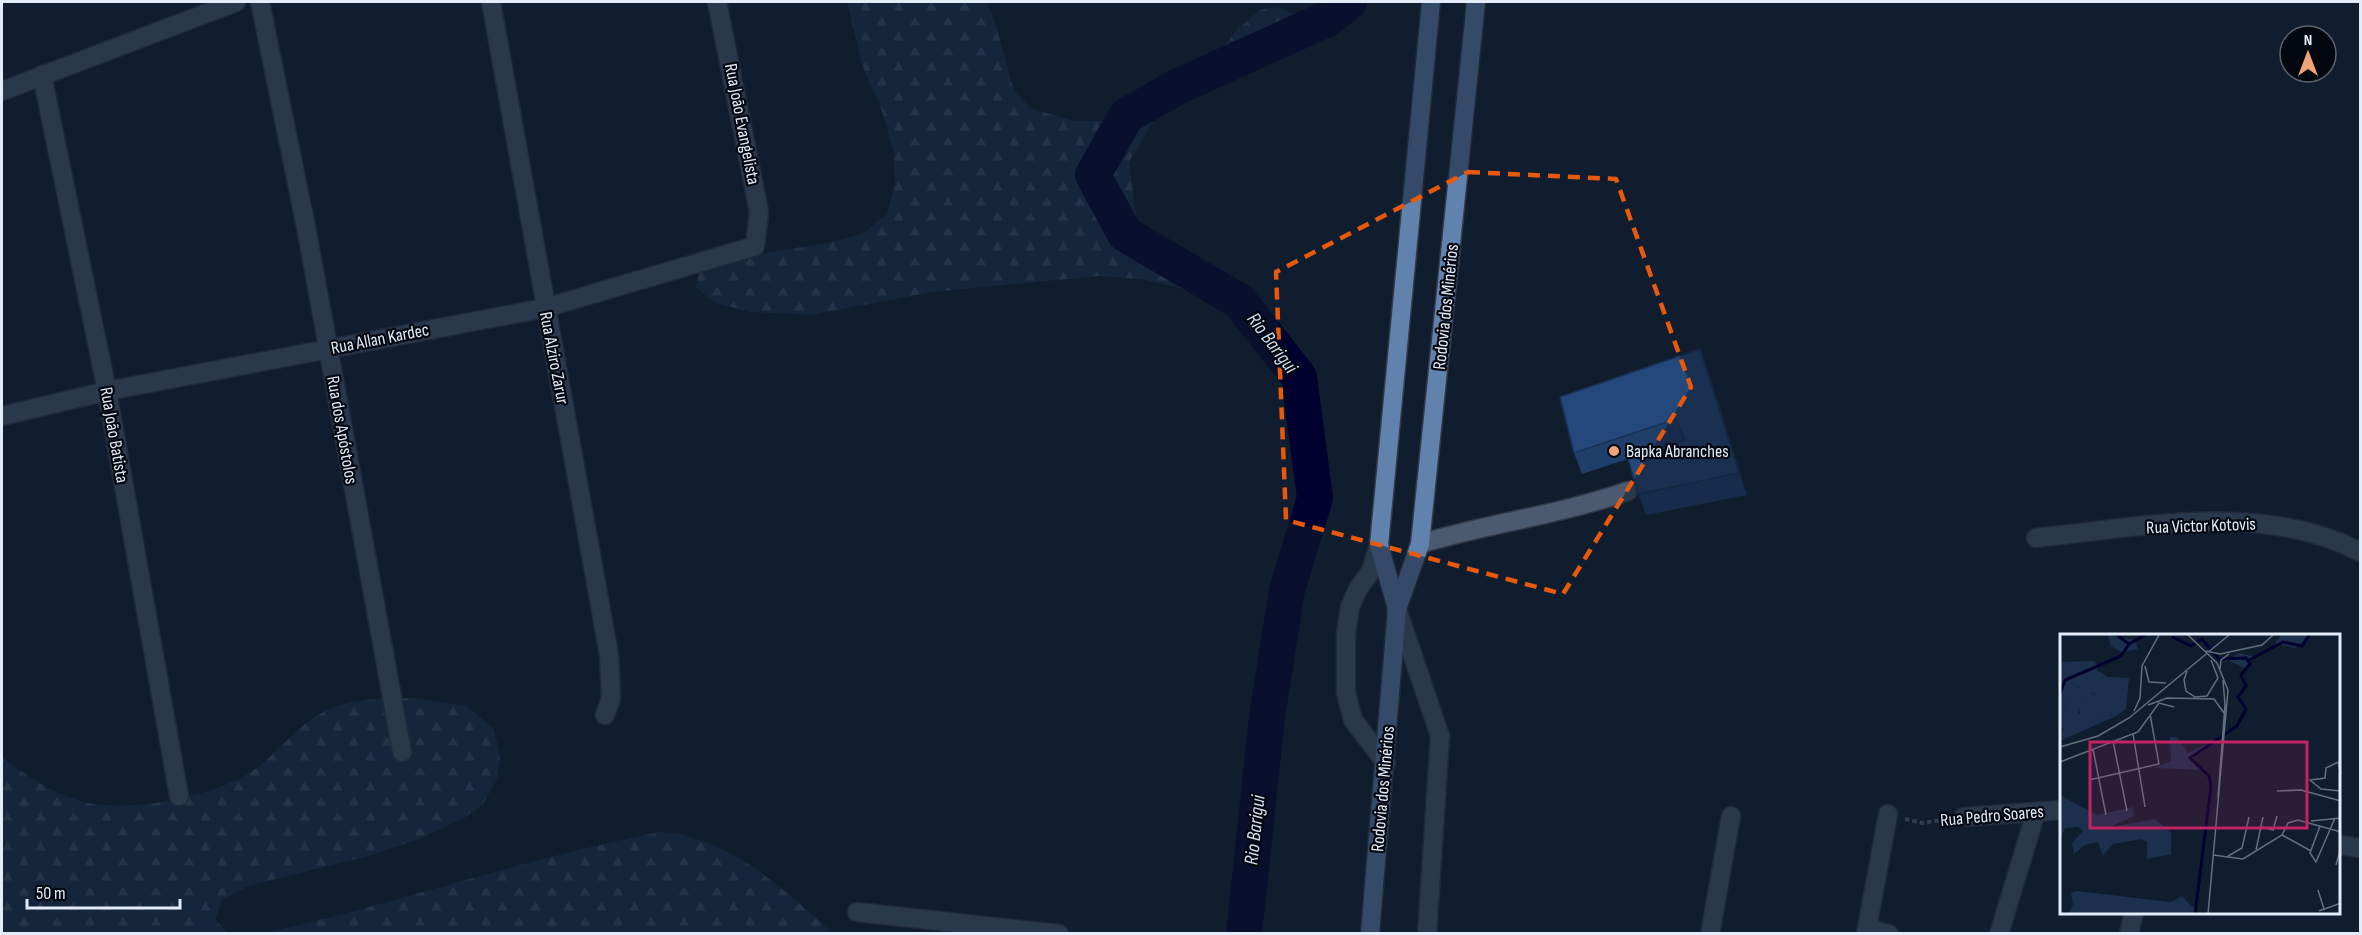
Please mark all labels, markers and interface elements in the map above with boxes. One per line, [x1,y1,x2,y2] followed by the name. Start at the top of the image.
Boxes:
[2278,24,2338,84] north arrow
[2304,31,2312,50] text: N
[720,62,764,186] street label: Rua João Evangelista
[1429,243,1463,371] street label: Rodovia dos Minérios
[1241,308,1303,379] water label: Rio Barigui
[535,310,573,406] street label: Rua Alziro Zarur
[329,319,431,359] street label: Rua Allan Kardec
[322,374,362,486] street label: Rua dos Apóstolos
[95,386,133,484] street label: Rua João Batista
[1626,441,1729,462] place label: Bapka Abranches
[1607,444,1621,458] marker: Bapka Abranches
[2146,514,2256,538] street label: Rua Victor Kotovis
[2060,634,2341,914] inset map
[1367,725,1399,853] street label: Rodovia dos Minérios
[1239,793,1271,866] water label: Rio Barigui
[1939,801,2045,831] street label: Rua Pedro Soares
[27,872,180,910] scale bar
[36,883,66,904] text: 50 m

